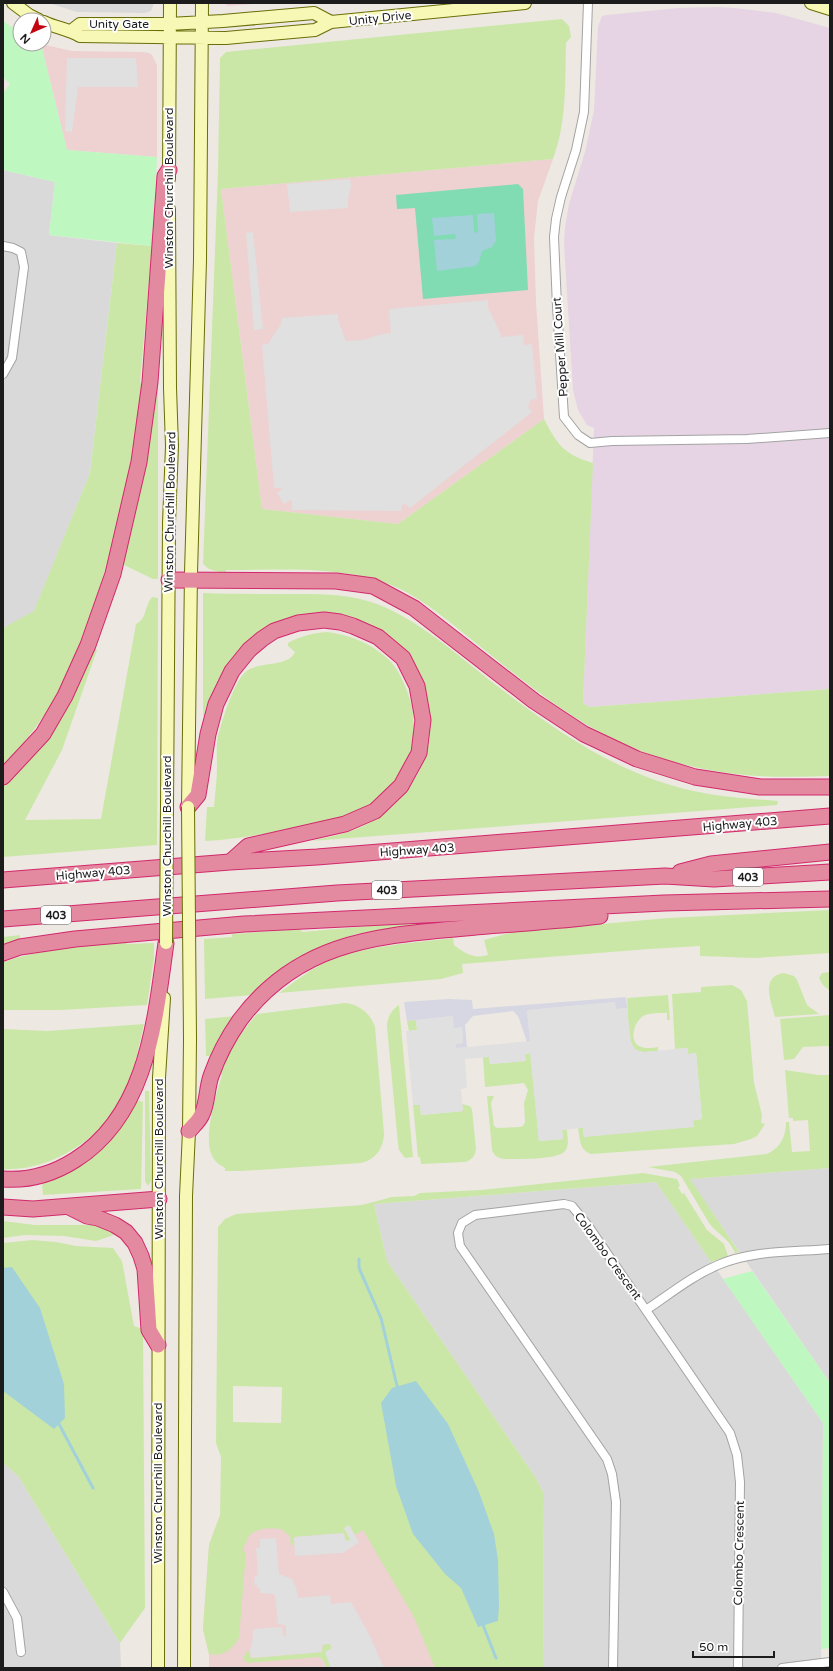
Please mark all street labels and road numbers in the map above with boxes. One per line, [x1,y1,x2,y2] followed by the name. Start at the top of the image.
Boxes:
[348,8,412,28] street label: Unity Drive
[89,17,149,31] street label: Unity Gate
[162,108,176,268] street label: Winston Churchill Boulevard
[550,296,570,397] street label: Pepper Mill Court
[162,431,178,593] street label: Winston Churchill Boulevard
[160,756,174,916] street label: Winston Churchill Boulevard
[702,814,778,834] street label: Highway 403
[379,840,455,860] street label: Highway 403
[55,863,131,883] street label: Highway 403
[733,868,763,886] road number: 403
[372,881,402,899] road number: 403
[41,906,71,924] road number: 403
[152,1079,166,1239] street label: Winston Churchill Boulevard
[572,1209,645,1303] street label: Colombo Crescent
[151,1403,165,1563] street label: Winston Churchill Boulevard
[731,1500,747,1606] street label: Colombo Crescent

